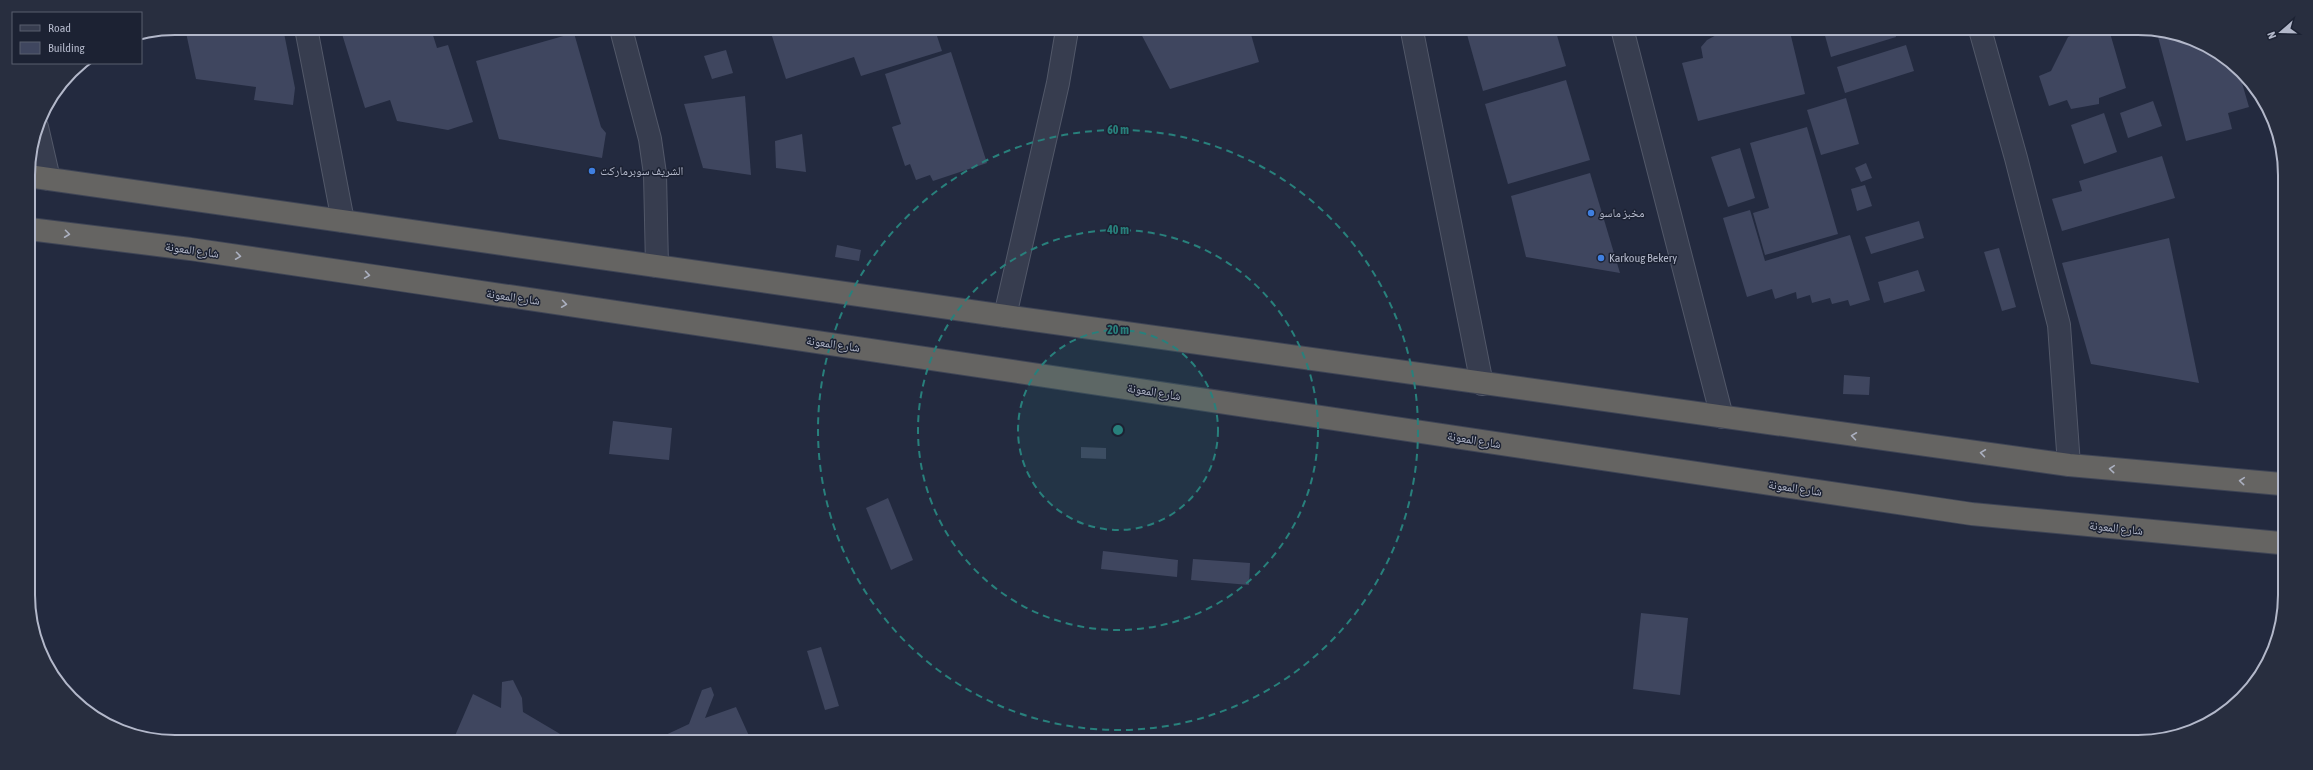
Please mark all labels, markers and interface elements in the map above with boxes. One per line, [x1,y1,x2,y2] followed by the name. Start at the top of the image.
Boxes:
[12,12,142,64] legend
[2261,12,2301,52] north arrow
[48,21,71,35] text: Road
[2265,30,2278,41] text: N
[48,41,86,55] text: Building
[1107,123,1129,137] text: 60 m
[600,164,683,178] place label: الشريف سوبرماركت
[587,166,597,176] marker: الشريف سوبرماركت
[1599,206,1644,220] place label: مخبز ماسو
[1586,208,1596,218] marker: مخبز ماسو
[1106,223,1129,237] text: 40 m
[64,229,70,238] one-way arrow
[164,239,220,262] street label: شارع المعونة
[235,251,241,260] one-way arrow
[1609,251,1677,265] place label: Karkoug Bekery
[1596,253,1606,263] marker: Karkoug Bekery
[363,270,370,279] one-way arrow
[485,286,541,309] street label: شارع المعونة
[561,299,567,308] one-way arrow
[1107,323,1129,337] text: 20 m
[805,333,861,356] street label: شارع المعونة
[1126,381,1182,404] street label: شارع المعونة
[1111,423,1125,437] centre of rings
[1446,429,1502,452] street label: شارع المعونة
[1851,432,1858,441] one-way arrow
[1980,449,1986,458] one-way arrow
[2109,465,2115,474] one-way arrow
[1767,477,1823,500] street label: شارع المعونة
[2239,477,2245,486] one-way arrow
[2088,518,2144,539] street label: شارع المعونة

